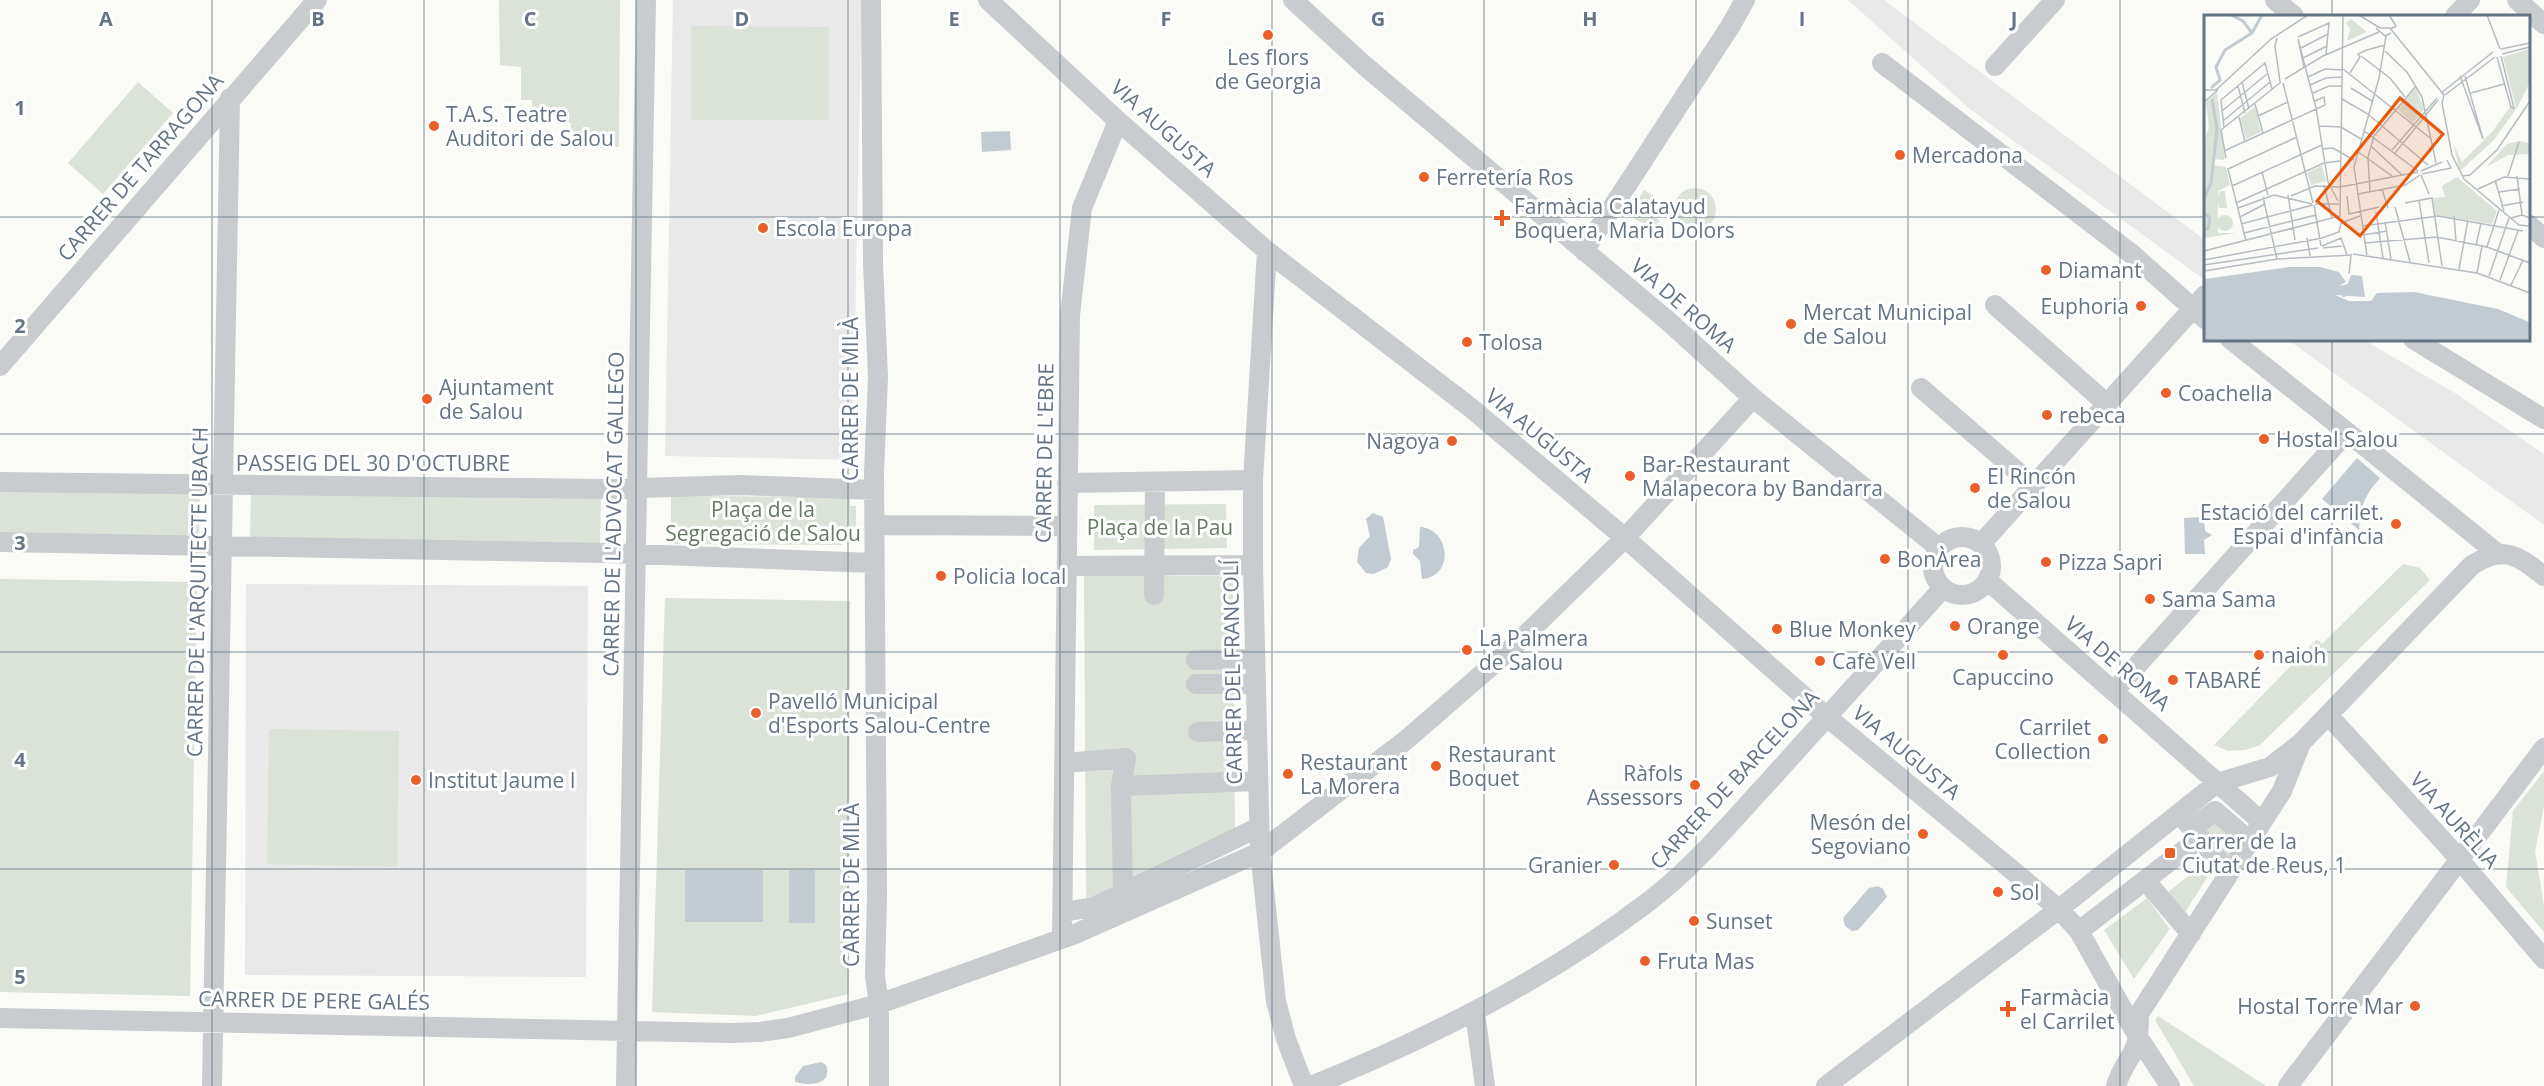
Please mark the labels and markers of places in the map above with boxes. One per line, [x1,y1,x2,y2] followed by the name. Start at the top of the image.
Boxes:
[1261,28,1275,42] marker: Les flors de Georgia
[1215,43,1321,95] place label: Les flors de Georgia
[446,100,614,152] place label: T.A.S. Teatre Auditori de Salou
[427,119,441,133] marker: T.A.S. Teatre Auditori de Salou
[1912,141,2023,169] place label: Mercadona
[1893,148,1907,162] marker: Mercadona
[1436,163,1573,191] place label: Ferretería Ros
[1417,170,1431,184] marker: Ferretería Ros
[1514,192,1735,244] place label: Farmàcia Calatayud Boquera, Maria Dolors
[1495,211,1509,225] marker: Farmàcia Calatayud Boquera, Maria Dolors
[775,214,912,242] place label: Escola Europa
[756,221,770,235] marker: Escola Europa
[2058,256,2142,284] place label: Diamant
[2039,263,2053,277] marker: Diamant
[2041,292,2129,320] place label: Euphoria
[1803,298,1972,350] place label: Mercat Municipal de Salou
[2134,299,2148,313] marker: Euphoria
[1784,317,1798,331] marker: Mercat Municipal de Salou
[1479,328,1543,356] place label: Tolosa
[1460,335,1474,349] marker: Tolosa
[439,373,554,425] place label: Ajuntament de Salou
[2178,379,2273,407] place label: Coachella
[2159,386,2173,400] marker: Coachella
[420,392,434,406] marker: Ajuntament de Salou
[2059,401,2126,429] place label: rebeca
[2040,408,2054,422] marker: rebeca
[2276,425,2398,453] place label: Hostal Salou
[1366,427,1440,455] place label: Nagoya
[2257,432,2271,446] marker: Hostal Salou
[1445,434,1459,448] marker: Nagoya
[1642,450,1883,502] place label: Bar-Restaurant Malapecora by Bandarra
[1987,462,2076,514] place label: El Rincón de Salou
[1623,469,1637,483] marker: Bar-Restaurant Malapecora by Bandarra
[1968,481,1982,495] marker: El Rincón de Salou
[2200,498,2384,550] place label: Estació del carrilet. Espai d'infància
[2389,517,2403,531] marker: Estació del carrilet. Espai d'infància
[1897,545,1981,573] place label: BonÀrea
[2058,548,2163,576] place label: Pizza Sapri
[1878,552,1892,566] marker: BonÀrea
[2039,555,2053,569] marker: Pizza Sapri
[953,562,1066,590] place label: Policia local
[934,569,948,583] marker: Policia local
[2162,585,2276,613] place label: Sama Sama
[2143,592,2157,606] marker: Sama Sama
[1967,612,2040,640] place label: Orange
[1789,615,1916,643] place label: Blue Monkey
[1948,619,1962,633] marker: Orange
[1770,622,1784,636] marker: Blue Monkey
[1479,624,1588,676] place label: La Palmera de Salou
[2271,641,2326,669] place label: naioh
[1460,643,1474,657] marker: La Palmera de Salou
[1832,647,1916,675] place label: Cafè Vell
[1996,648,2010,662] marker: Capuccino
[2252,648,2266,662] marker: naioh
[1813,654,1827,668] marker: Cafè Vell
[1952,663,2054,691] place label: Capuccino
[2185,666,2261,694] place label: TABARÉ
[2166,673,2180,687] marker: TABARÉ
[768,687,991,739] place label: Pavelló Municipal d'Esports Salou-Centre
[749,706,763,720] marker: Pavelló Municipal d'Esports Salou-Centre
[1994,713,2091,765] place label: Carrilet Collection
[2096,732,2110,746] marker: Carrilet Collection
[1448,740,1555,792] place label: Restaurant Boquet
[1300,748,1407,800] place label: Restaurant La Morera
[1429,759,1443,773] marker: Restaurant Boquet
[1587,759,1683,811] place label: Ràfols Assessors
[428,766,576,794] place label: Institut Jaume I
[1281,767,1295,781] marker: Restaurant La Morera
[409,773,423,787] marker: Institut Jaume I
[1688,778,1702,792] marker: Ràfols Assessors
[1809,808,1911,860] place label: Mesón del Segoviano
[1916,827,1930,841] marker: Mesón del Segoviano
[2182,827,2346,879] place label: Carrer de la Ciutat de Reus, 1
[2163,846,2177,860] marker: Carrer de la Ciutat de Reus, 1
[1528,851,1602,879] place label: Granier
[1607,858,1621,872] marker: Granier
[2010,878,2039,906] place label: Sol
[1991,885,2005,899] marker: Sol
[1706,907,1773,935] place label: Sunset
[1687,914,1701,928] marker: Sunset
[1657,947,1754,975] place label: Fruta Mas
[1638,954,1652,968] marker: Fruta Mas
[2020,983,2115,1035] place label: Farmàcia el Carrilet
[2237,992,2403,1020] place label: Hostal Torre Mar
[2408,999,2422,1013] marker: Hostal Torre Mar
[2001,1002,2015,1016] marker: Farmàcia el Carrilet

